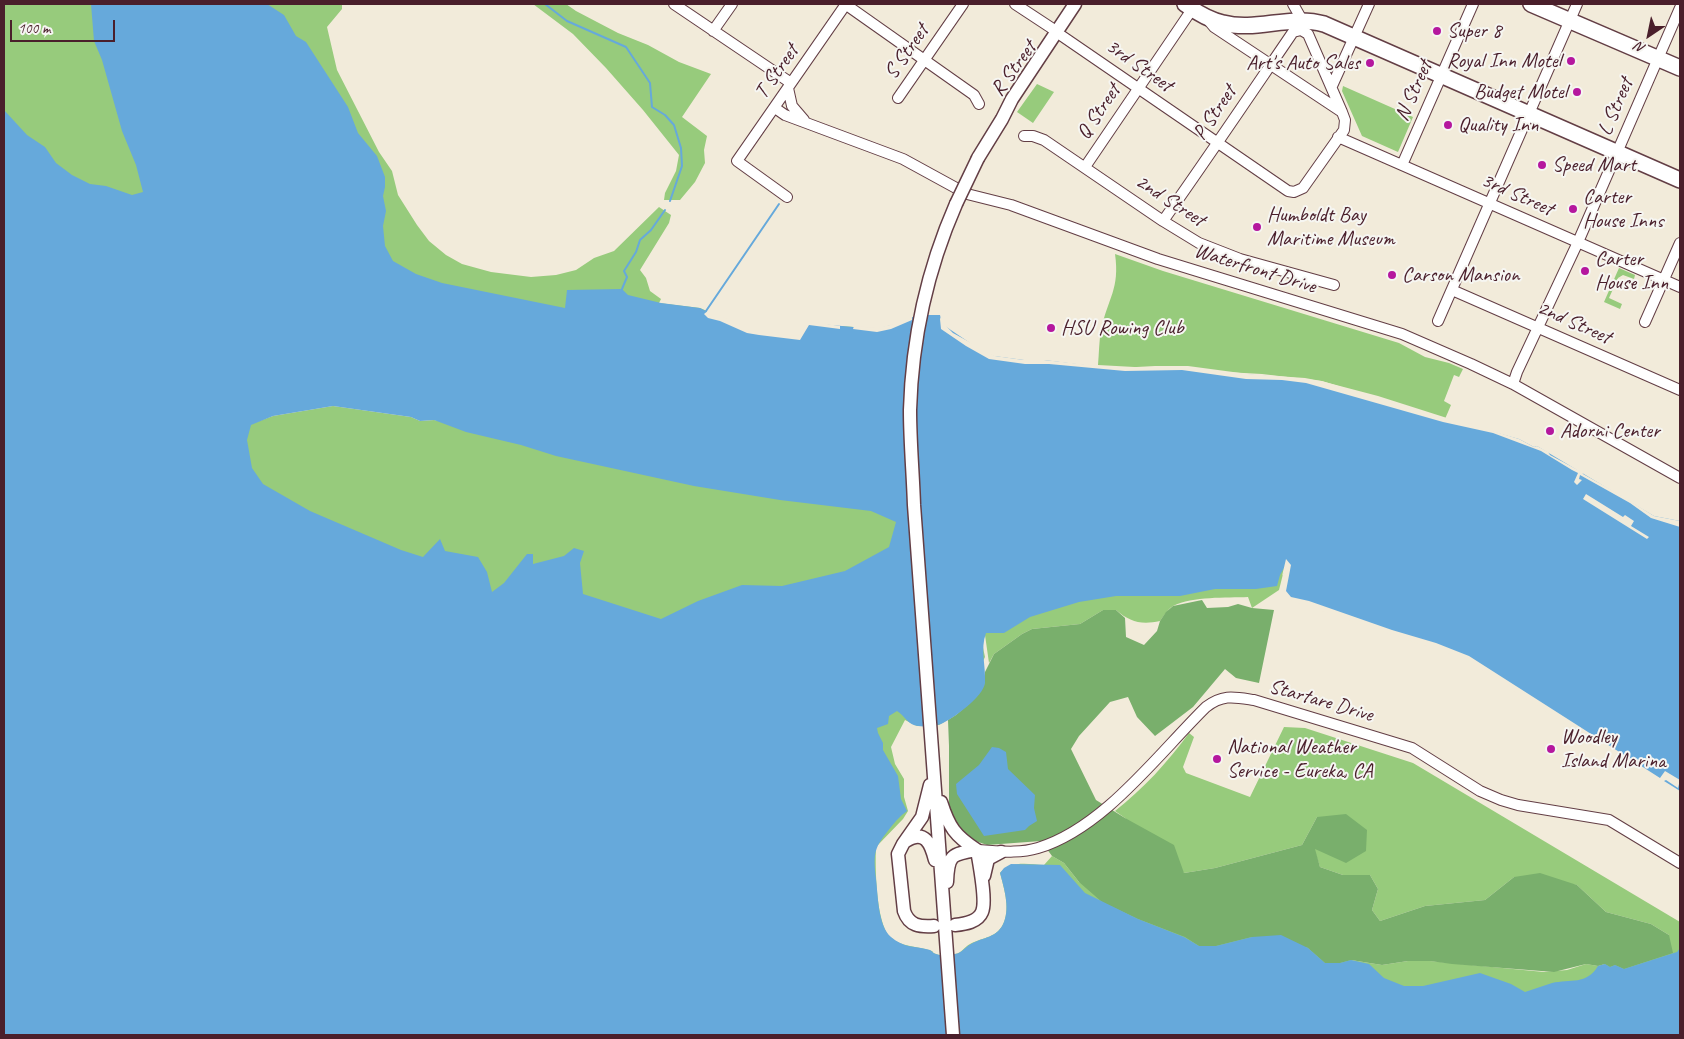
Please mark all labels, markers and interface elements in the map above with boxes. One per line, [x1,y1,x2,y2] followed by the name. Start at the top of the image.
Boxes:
[12,10,118,42] scale bar
[1624,10,1674,60] north arrow
[1447,18,1501,44] place label: Super 8
[18,19,50,38] text: 100 m
[879,20,935,84] street label: S Street
[1431,25,1443,37] marker: Super 8
[1101,34,1177,98] street label: 3rd Street
[986,36,1042,102] street label: R Street
[1632,38,1649,57] text: N
[749,40,805,104] street label: T Street
[1446,48,1561,74] place label: Royal Inn Motel
[1246,50,1360,76] place label: Art's Auto Sales
[1565,55,1577,67] marker: Royal Inn Motel
[1364,57,1376,69] marker: Art's Auto Sales
[1390,57,1438,125] street label: N Street
[1593,75,1639,139] street label: L Street
[1474,79,1567,105] place label: Budget Motel
[1071,80,1127,144] street label: Q Street
[1188,81,1242,145] street label: P Street
[1571,86,1583,98] marker: Budget Motel
[1458,112,1538,138] place label: Quality Inn
[1442,119,1454,131] marker: Quality Inn
[1552,152,1636,178] place label: Speed Mart
[1536,159,1548,171] marker: Speed Mart
[1477,168,1557,222] street label: 3rd Street
[1130,169,1210,233] street label: 2nd Street
[1583,184,1663,234] place label: Carter House Inns
[1267,202,1395,252] place label: Humboldt Bay Maritime Museum
[1567,203,1579,215] marker: Carter House Inns
[1251,221,1263,233] marker: Humboldt Bay Maritime Museum
[1191,239,1319,299] street label: Waterfront Drive
[1595,246,1668,296] place label: Carter House Inn
[1402,262,1519,288] place label: Carson Mansion
[1579,265,1591,277] marker: Carter House Inn
[1386,269,1398,281] marker: Carson Mansion
[1533,296,1615,350] street label: 2nd Street
[1061,315,1184,341] place label: HSU Rowing Club
[1045,322,1057,334] marker: HSU Rowing Club
[1560,418,1660,444] place label: Adorni Center
[1544,425,1556,437] marker: Adorni Center
[1266,674,1376,728] street label: Startare Drive
[1561,724,1666,774] place label: Woodley Island Marina
[1227,734,1373,784] place label: National Weather Service - Eureka, CA
[1545,743,1557,755] marker: Woodley Island Marina
[1211,753,1223,765] marker: National Weather Service - Eureka, CA

